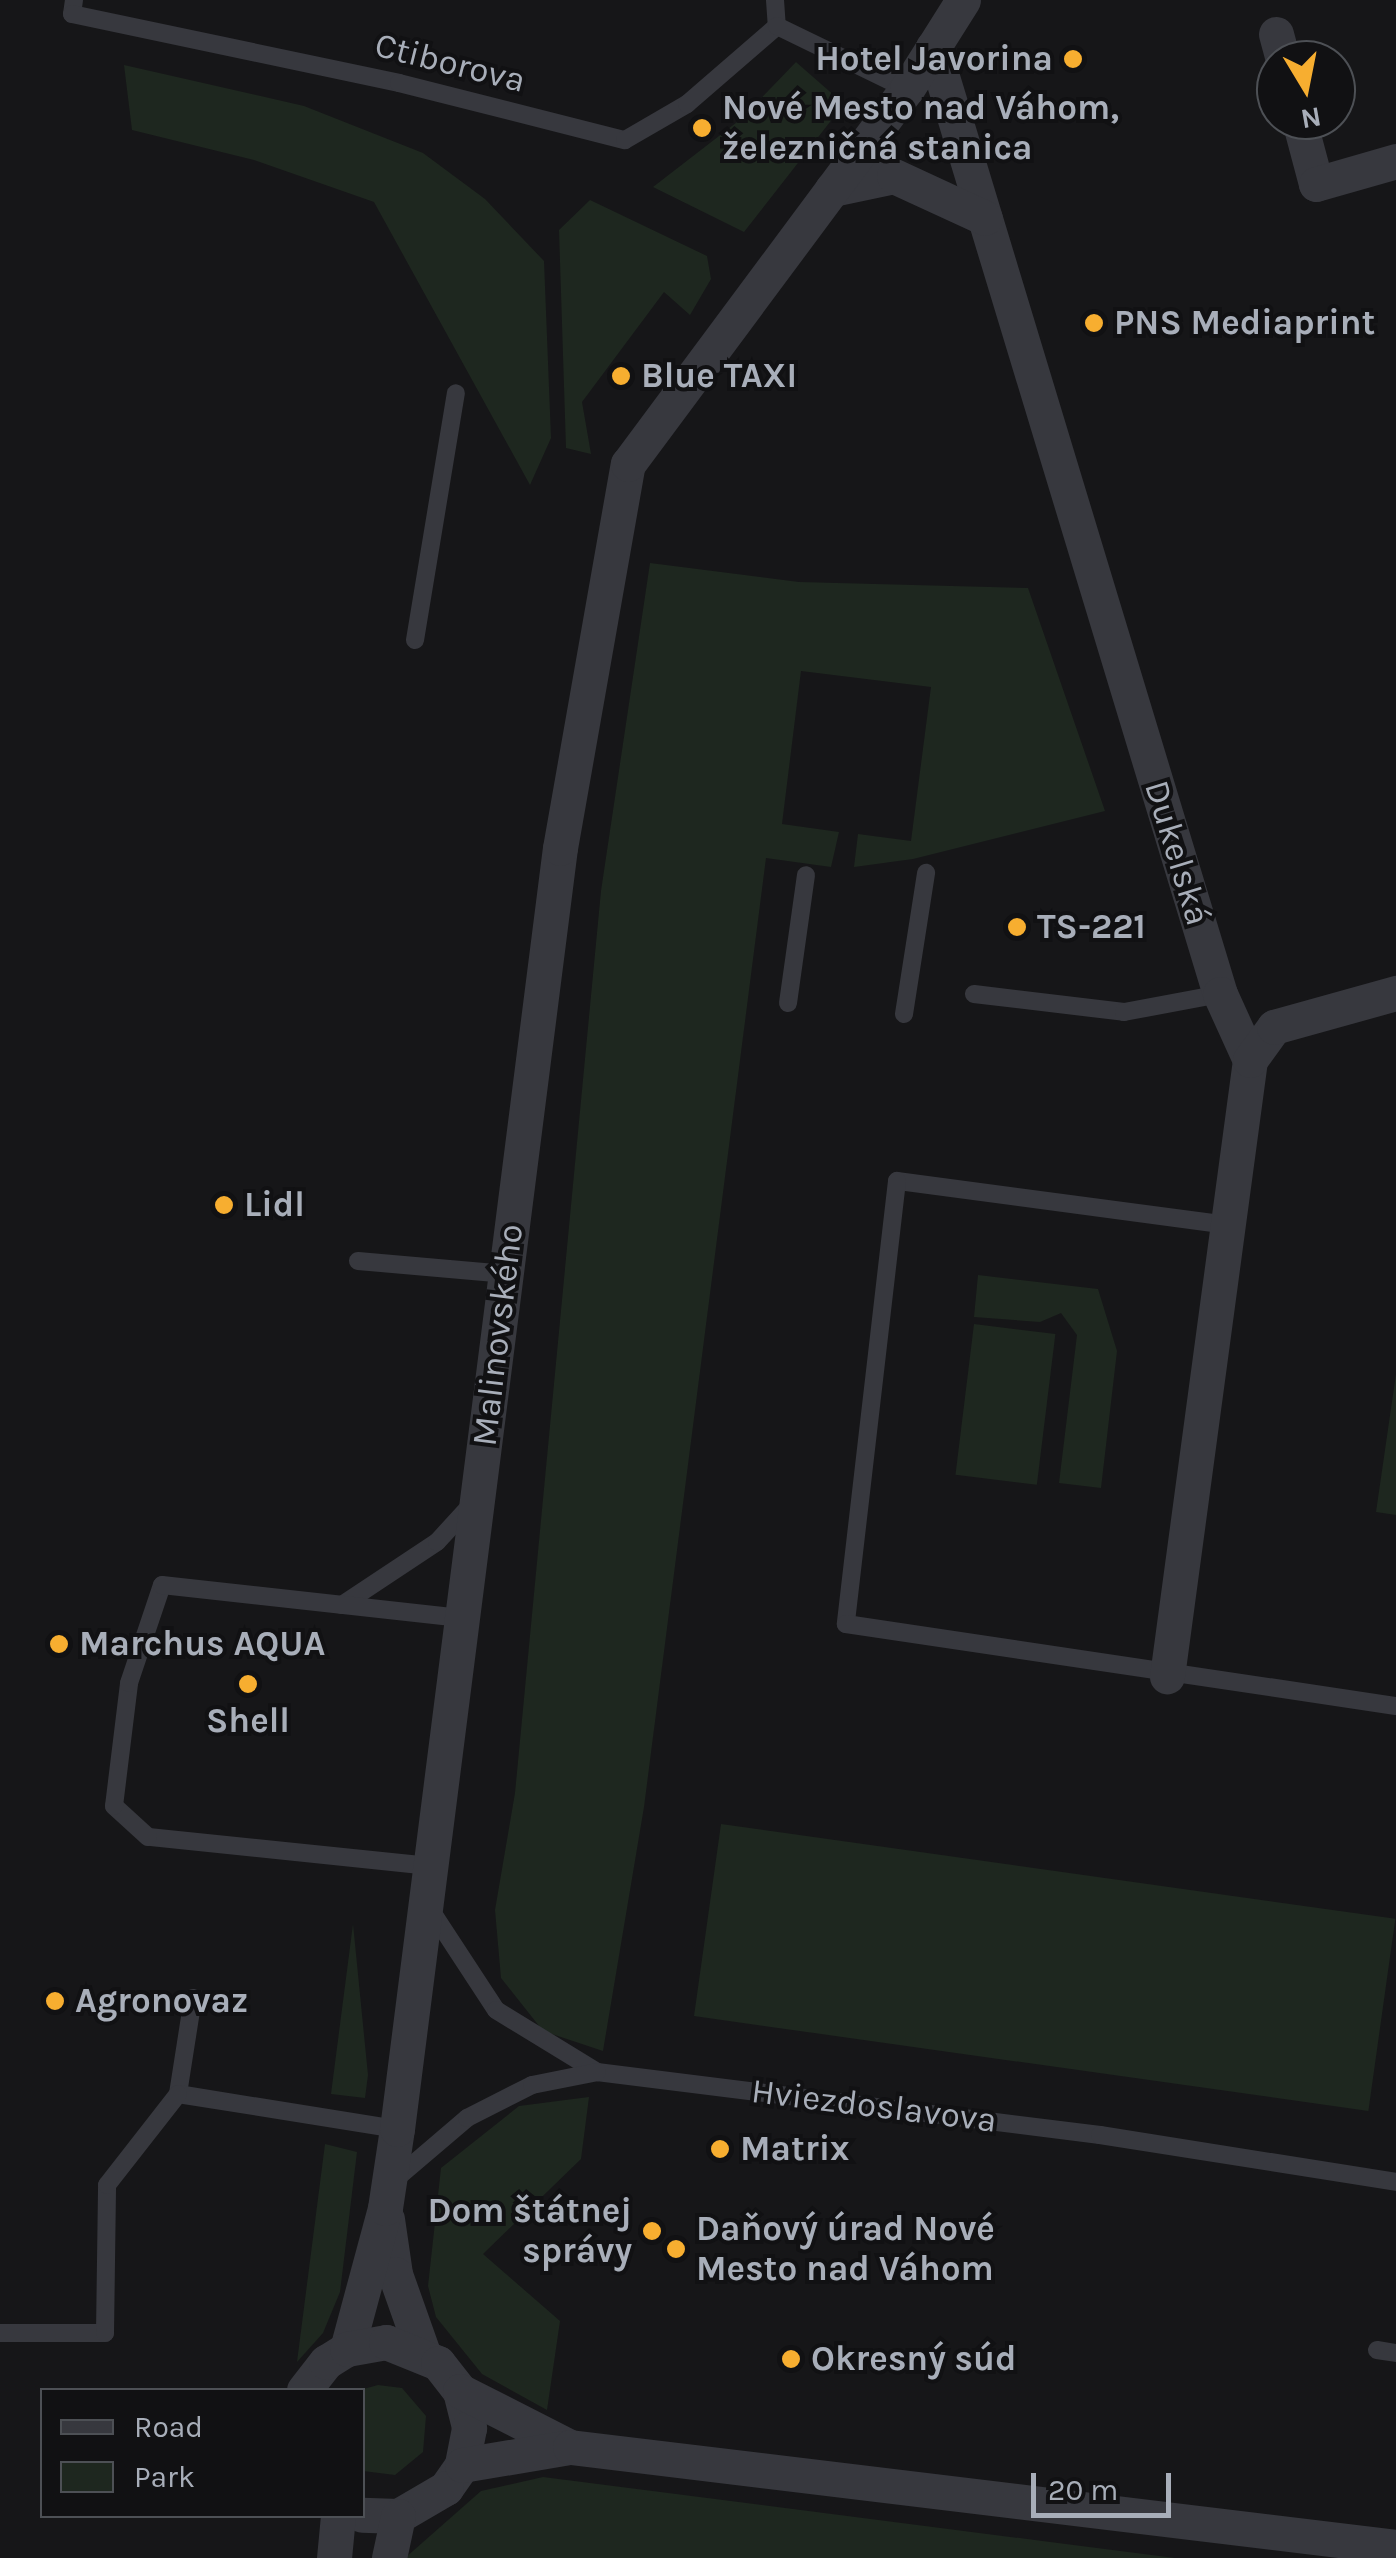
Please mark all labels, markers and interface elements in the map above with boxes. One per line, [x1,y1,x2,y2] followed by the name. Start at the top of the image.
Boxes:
[370,24,530,102] street label: Ctiborova
[815,38,1053,80] place label: Hotel Javorina
[1256,40,1356,140] north arrow
[1062,48,1084,70] marker: Hotel Javorina
[722,87,1119,169] place label: Nové Mesto nad Váhom, železničná stanica
[1298,100,1324,136] text: N
[691,117,713,139] marker: Nové Mesto nad Váhom, železničná stanica
[1114,302,1375,344] place label: PNS Mediaprint
[1083,312,1105,334] marker: PNS Mediaprint
[641,355,797,397] place label: Blue TAXI
[610,365,632,387] marker: Blue TAXI
[1135,776,1219,930] street label: Dukelská
[1037,906,1146,948] place label: TS-221
[1006,916,1028,938] marker: TS-221
[244,1184,305,1226] place label: Lidl
[213,1194,235,1216] marker: Lidl
[464,1222,532,1448] street label: Malinovského
[79,1623,325,1665] place label: Marchus AQUA
[48,1633,70,1655] marker: Marchus AQUA
[237,1673,259,1695] marker: Shell
[206,1700,290,1742] place label: Shell
[75,1980,248,2022] place label: Agronovaz
[44,1990,66,2012] marker: Agronovaz
[749,2070,999,2142] street label: Hviezdoslavova
[740,2128,849,2170] place label: Matrix
[709,2138,731,2160] marker: Matrix
[427,2190,632,2272] place label: Dom štátnej správy
[696,2208,995,2290] place label: Daňový úrad Nové Mesto nad Váhom
[641,2220,663,2242] marker: Dom štátnej správy
[665,2238,687,2260] marker: Daňový úrad Nové Mesto nad Váhom
[811,2338,1017,2380] place label: Okresný súd
[780,2348,802,2370] marker: Okresný súd
[40,2388,365,2518] legend
[134,2409,203,2445] text: Road
[1036,2453,1176,2515] scale bar
[134,2459,195,2495] text: Park
[1048,2472,1118,2508] text: 20 m

